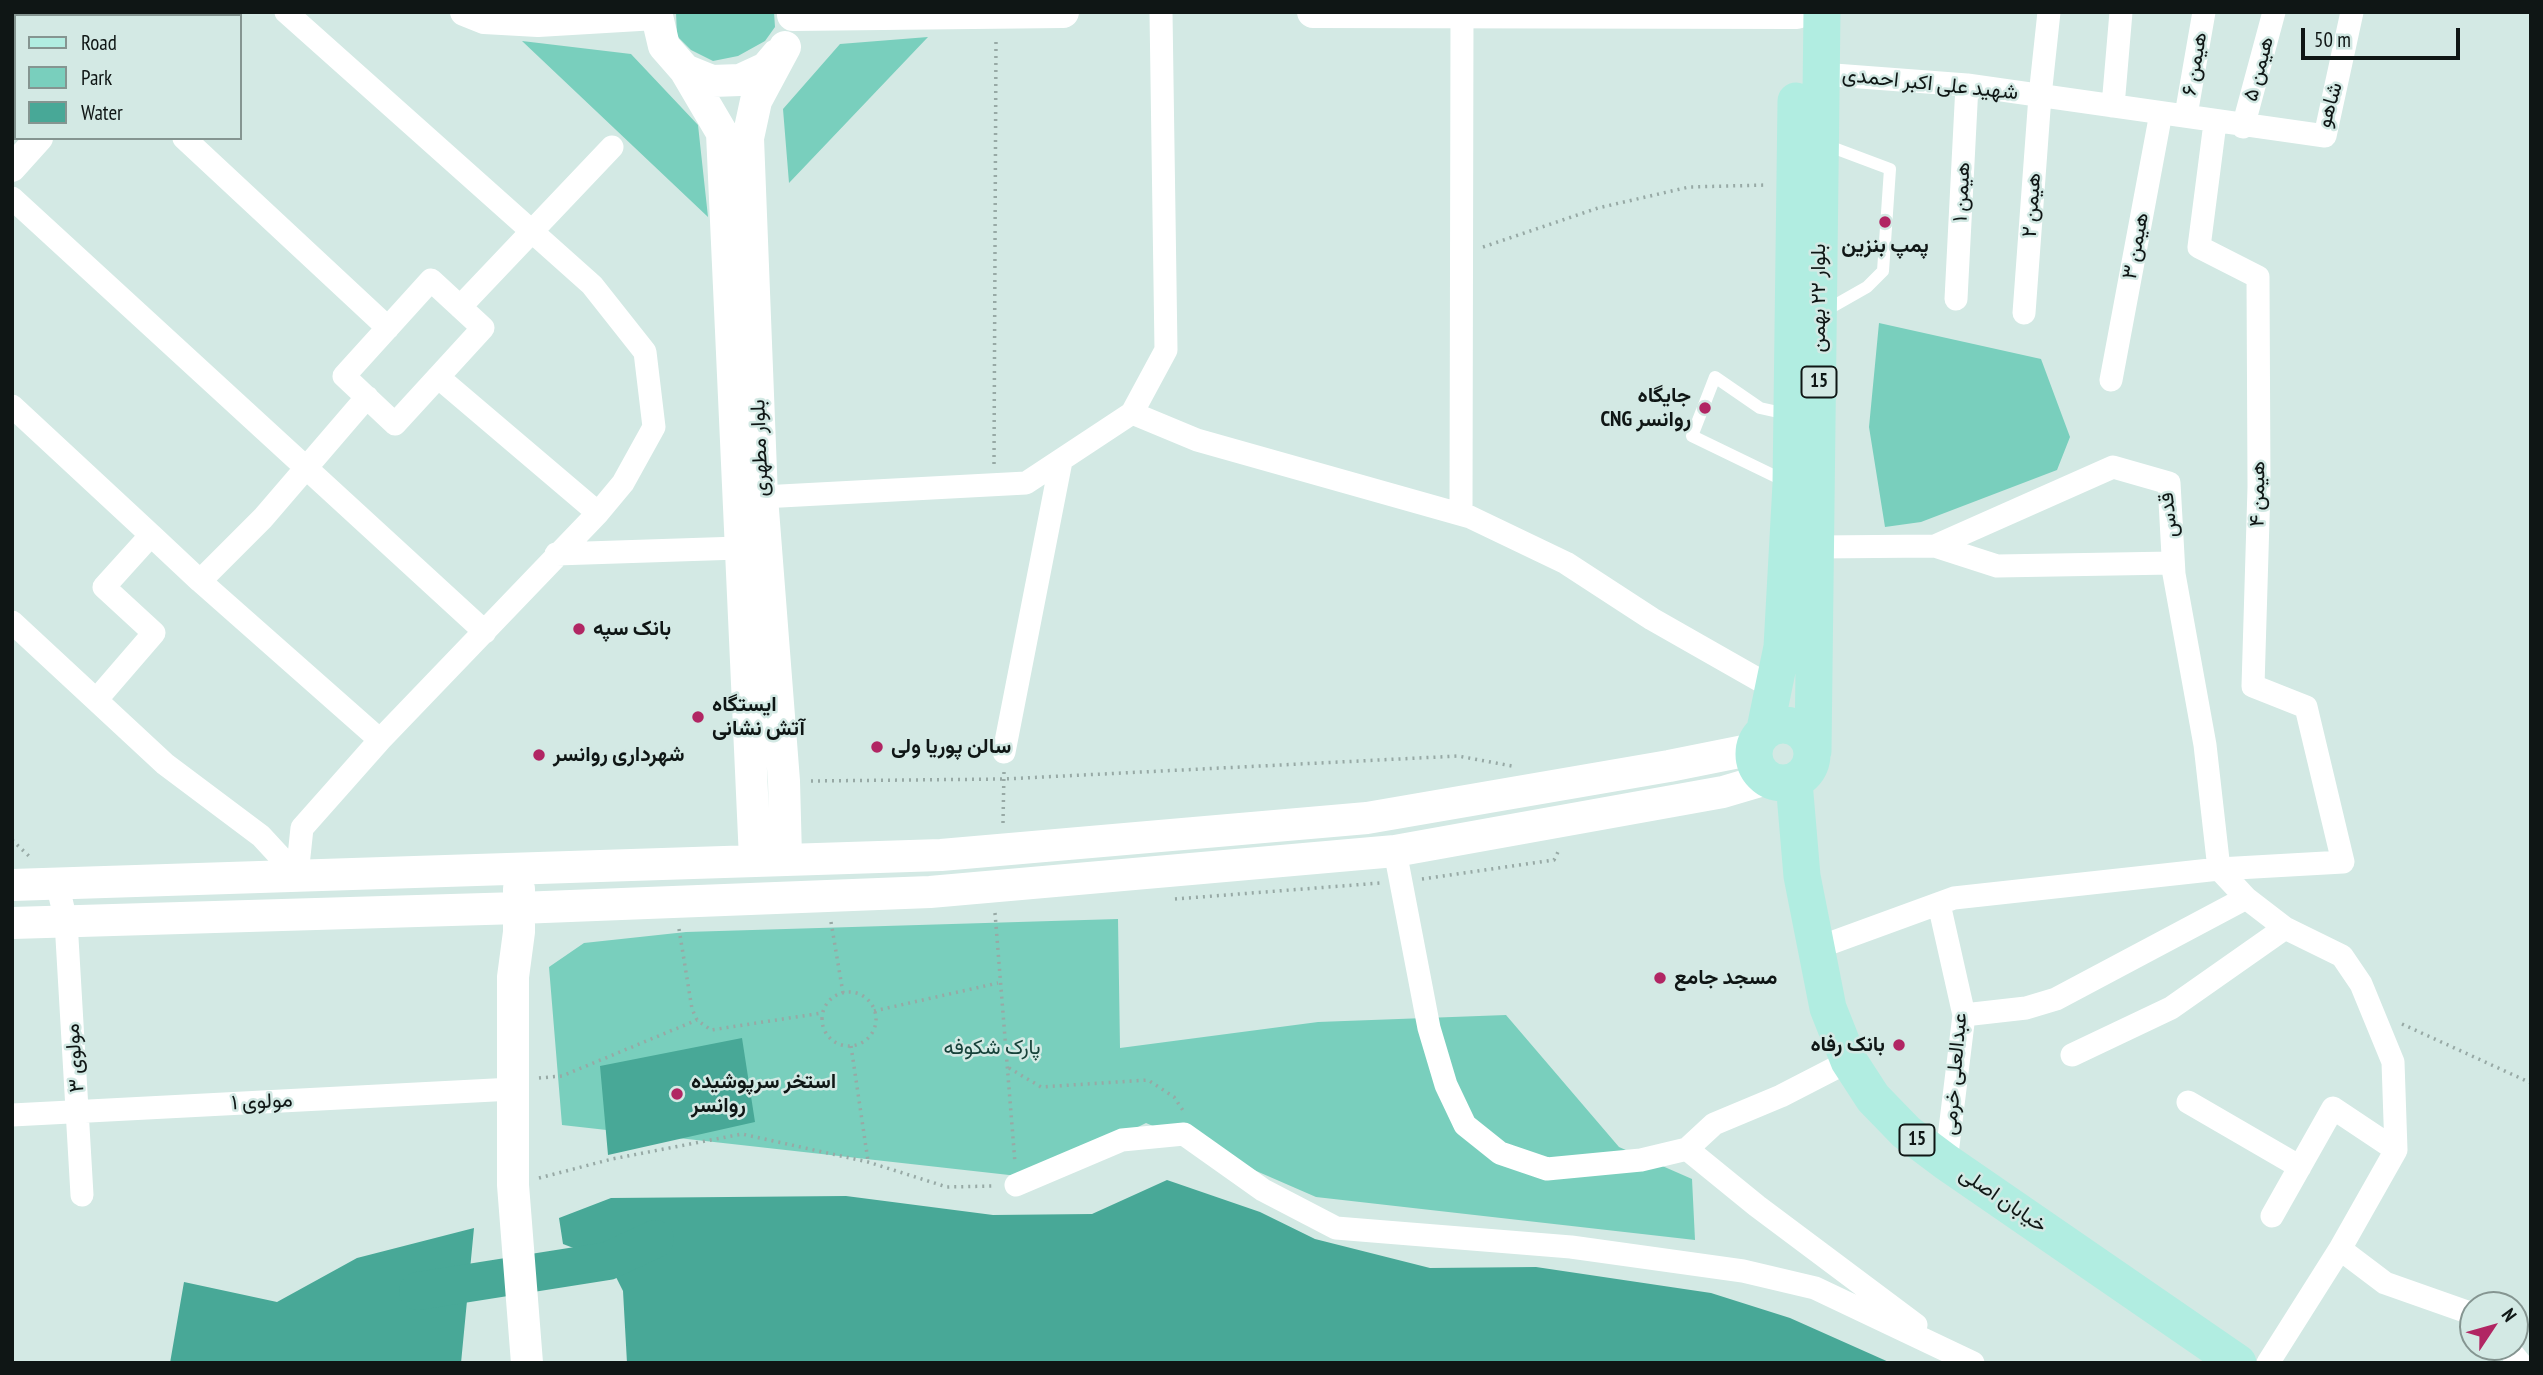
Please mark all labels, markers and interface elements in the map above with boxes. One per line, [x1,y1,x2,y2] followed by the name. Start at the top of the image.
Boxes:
[14,14,242,140] legend
[2305,14,2464,58] scale bar
[2314,26,2351,53] text: 50 m
[81,29,117,56] text: Road
[2177,30,2213,98] street label: هیمن ۶
[2238,34,2280,104] street label: هیمن ۵
[1841,62,2019,106] street label: شهید علی اکبر احمدی
[81,64,112,91] text: Park
[2312,79,2348,131] street label: شاهو
[81,99,123,126] text: Water
[1948,161,1976,223] street label: هیمن ۱
[2017,172,2047,238] street label: هیمن ۲
[2117,210,2155,282] street label: هیمن ۳
[1877,214,1893,230] marker: پمپ بنزین
[1841,233,1929,259] place label: پمپ بنزین
[1806,244,1832,352] street label: بلوار ۲۲ بهمن
[1801,366,1836,398] road number: 15
[1600,383,1691,433] place label: جایگاه CNG روانسر
[746,399,774,497] street label: بلوار مطهری
[1697,400,1713,416] marker: جایگاه CNG روانسر
[2245,461,2271,527] street label: هیمن ۴
[2154,491,2184,539] street label: قدس
[593,616,671,642] place label: بانک سپه
[571,621,587,637] marker: بانک سپه
[712,692,805,742] place label: ایستگاه آتش نشانی
[690,709,706,725] marker: ایستگاه آتش نشانی
[891,734,1011,760] place label: سالن پوریا ولی
[869,739,885,755] marker: سالن پوریا ولی
[553,742,685,768] place label: شهرداری روانسر
[531,747,547,763] marker: شهرداری روانسر
[1674,965,1777,991] place label: مسجد جامع
[1652,970,1668,986] marker: مسجد جامع
[1937,1012,1973,1136] street label: عبدالعلی خرمی
[60,1023,90,1093] street label: مولوی ۳
[1810,1032,1885,1058] place label: بانک رفاه
[943,1035,1041,1061] park label: پارک شکوفه
[1891,1037,1907,1053] marker: بانک رفاه
[691,1069,836,1119] place label: استخر سرپوشیده روانسر
[669,1086,685,1102] marker: استخر سرپوشیده روانسر
[231,1088,293,1116] street label: مولوی ۱
[1899,1124,1934,1156] road number: 15
[1954,1162,2052,1238] street label: خیابان اصلی
[2459,1291,2529,1361] north arrow
[2497,1304,2522,1326] text: N

